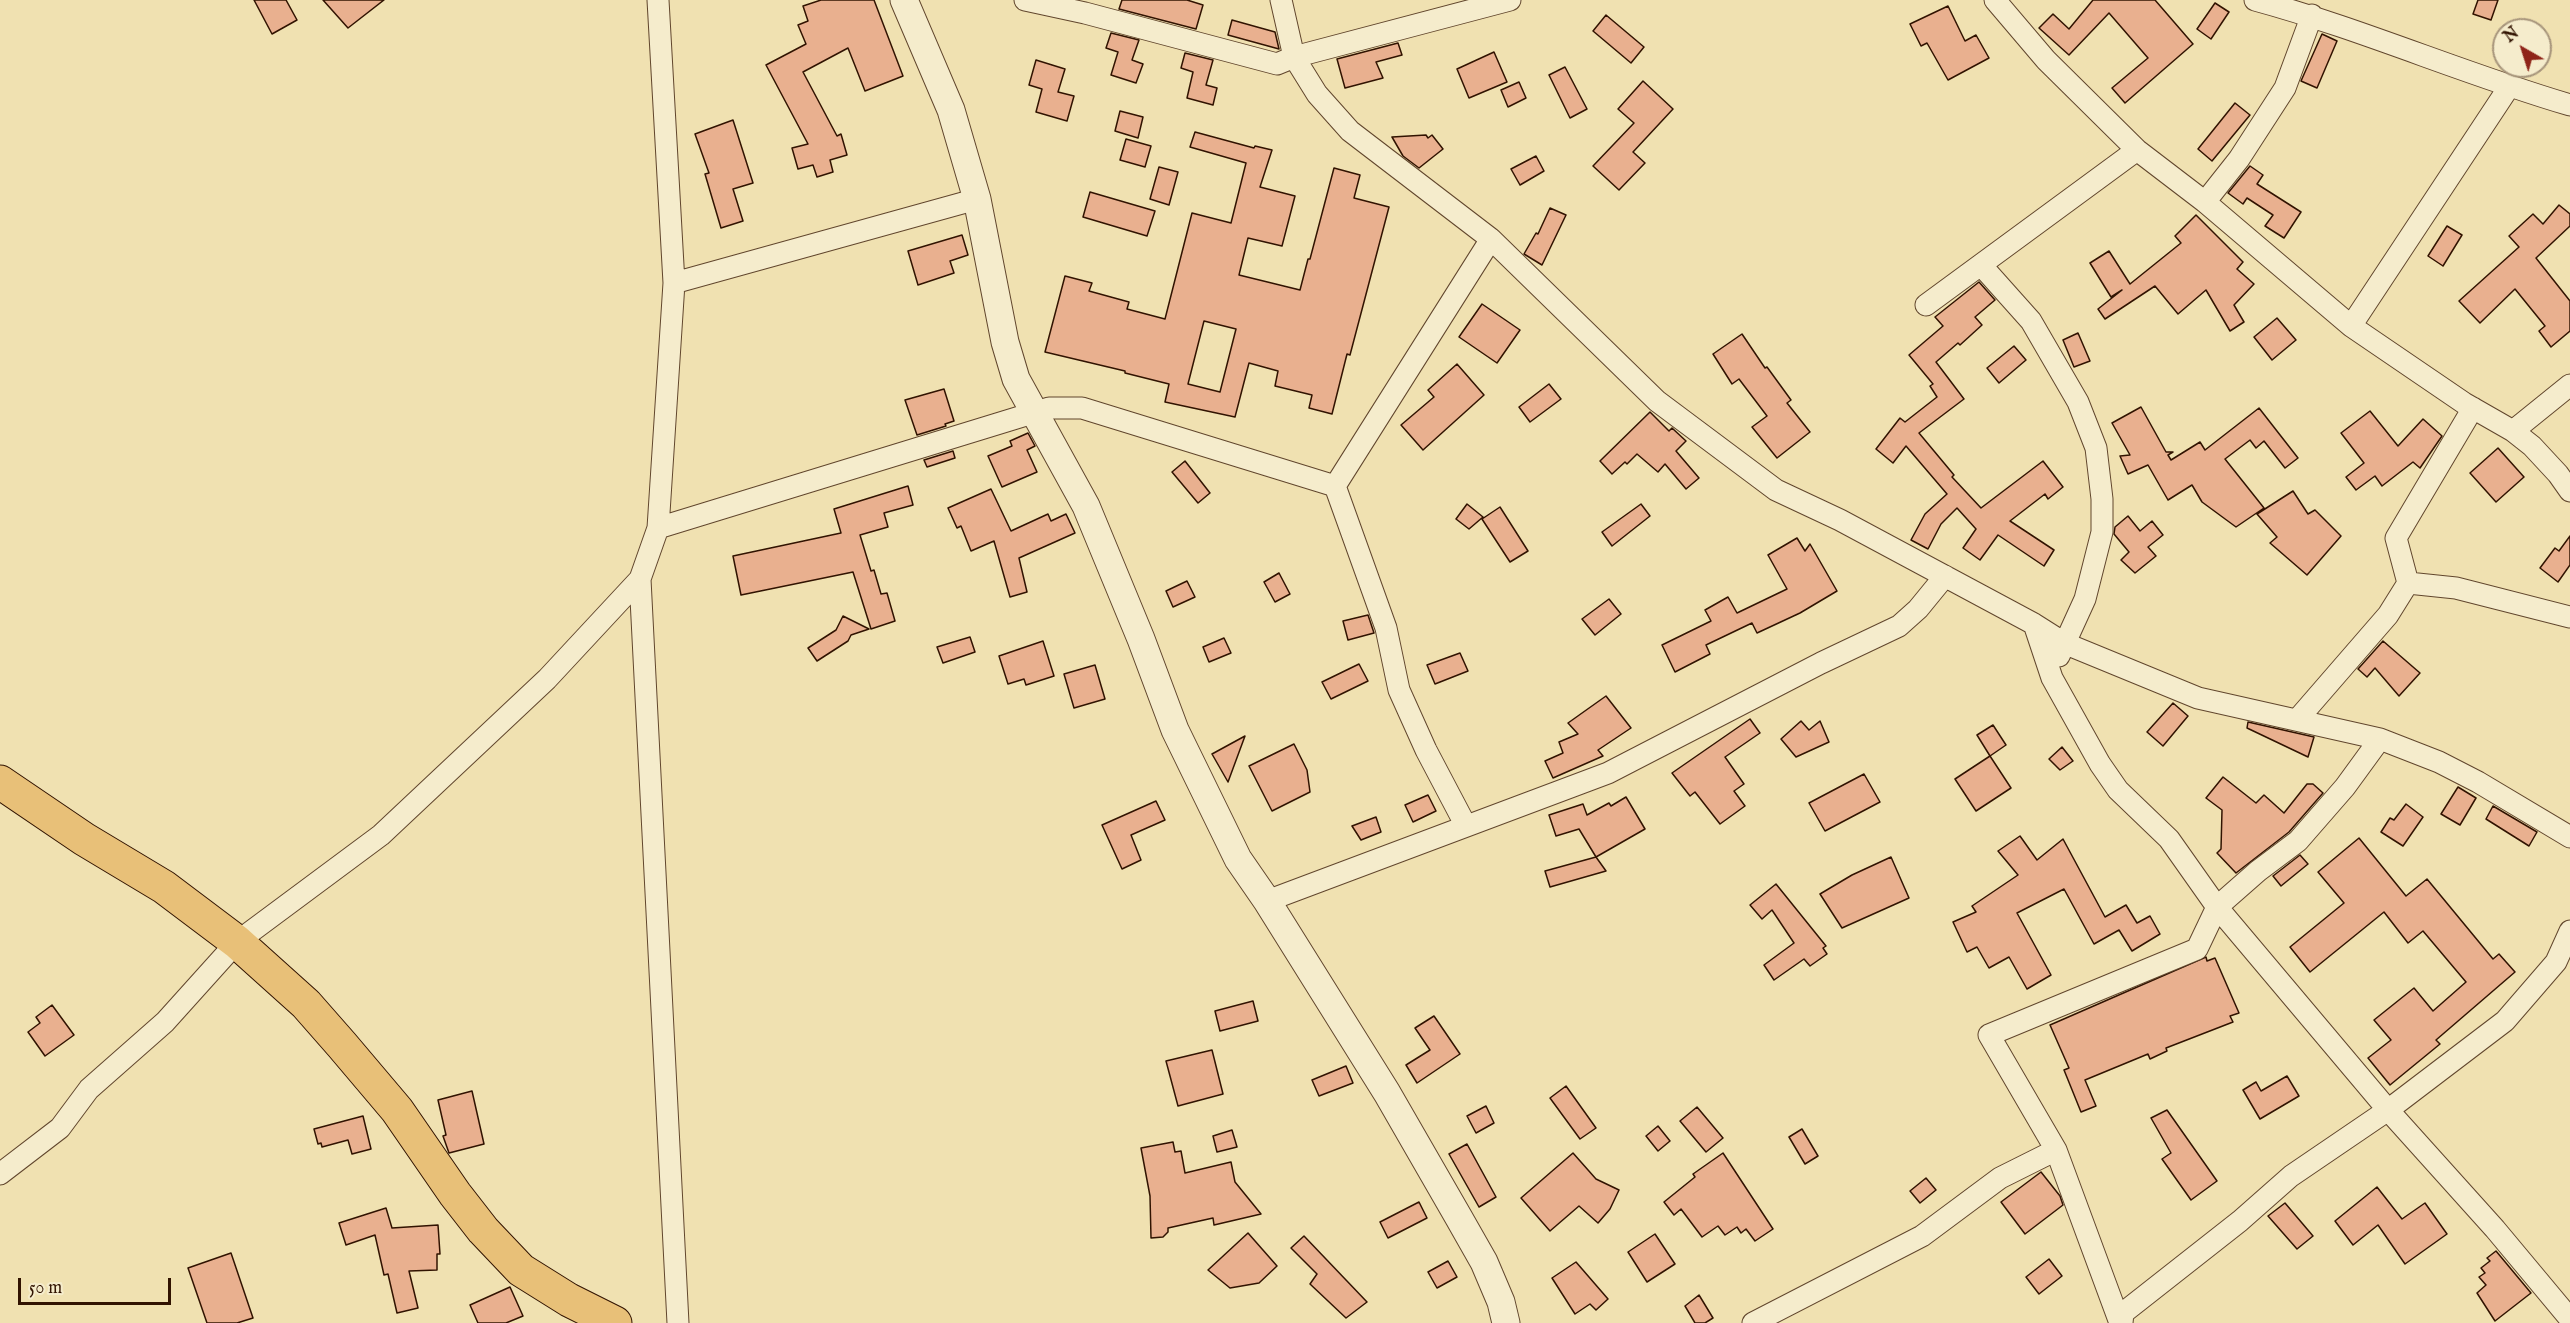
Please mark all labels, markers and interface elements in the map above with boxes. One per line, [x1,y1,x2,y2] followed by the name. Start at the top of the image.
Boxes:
[2492,18,2552,78] north arrow
[2500,23,2524,48] text: N
[21,1266,174,1304] scale bar
[29,1277,62,1300] text: 50 m

